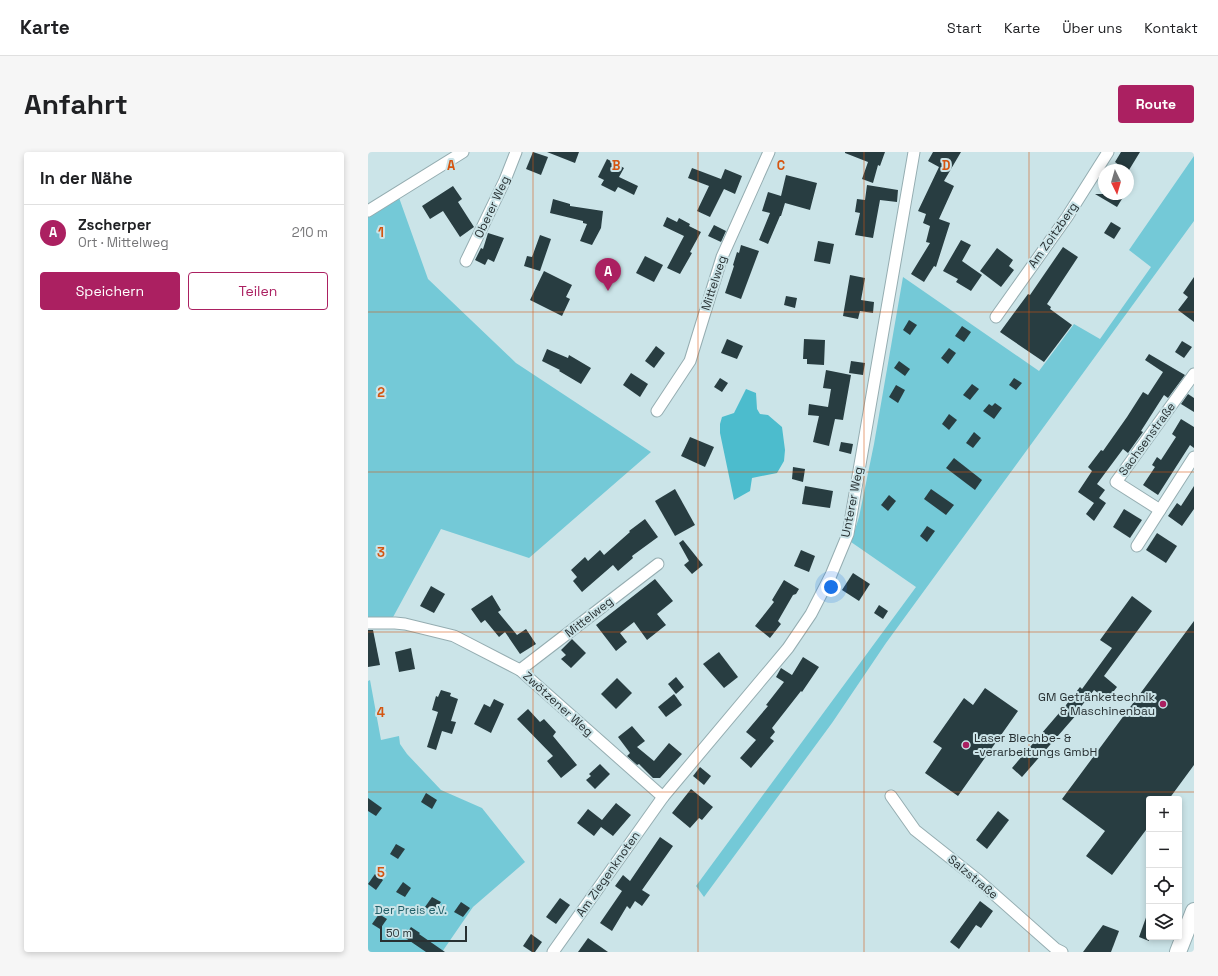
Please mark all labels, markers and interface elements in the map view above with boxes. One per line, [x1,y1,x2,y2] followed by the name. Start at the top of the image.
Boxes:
[20,15,70,40] text: Karte
[947,19,982,37] text: Start
[1004,19,1040,37] text: Karte
[1062,19,1122,37] text: Über uns
[1144,19,1198,37] text: Kontakt
[1118,85,1194,123] button: Route
[24,86,128,122] text: Anfahrt
[447,157,456,174] text: A
[612,157,621,174] text: B
[777,157,785,174] text: C
[942,157,951,174] text: D
[1098,164,1134,200] north arrow
[40,167,132,189] text: In der Nähe
[471,173,513,241] street label: Oberer Weg
[1024,199,1082,271] street label: Am Zoitzberg
[78,215,151,234] text: Zscherper
[49,224,57,241] text: A
[292,224,328,241] text: 210 m
[378,224,384,241] text: 1
[78,234,169,251] text: Ort · Mittelweg
[698,253,730,313] street label: Mittelweg
[595,258,621,291] pin: A
[40,272,180,310] button: Speichern
[188,272,328,310] button: Teilen
[377,384,385,401] text: 2
[1115,399,1179,479] street label: Sachsenstraße
[837,465,867,539] street label: Unterer Weg
[377,544,385,561] text: 3
[821,577,841,597] your location
[562,593,616,641] street label: Mittelweg
[519,668,597,740] street label: Zwötzener Weg
[1038,689,1156,719] place label: GM Getränketechnik & Maschinenbau
[1158,699,1168,709] marker: GM Getränketechnik & Maschinenbau
[377,704,385,721] text: 4
[974,730,1097,760] place label: Laser Blechbe- & -verarbeitungs GmbH
[961,740,971,750] marker: Laser Blechbe- & -verarbeitungs GmbH
[1146,796,1182,940] map controls
[1146,796,1182,832] button: +
[573,828,643,920] street label: Am Ziegenknoten
[1146,832,1182,868] button: −
[944,851,1002,903] street label: Salzstraße
[377,864,385,881] text: 5
[1146,868,1182,904] button: locate
[375,902,447,918] park label: Der Preis e.V.
[1146,904,1182,940] button: layers
[380,924,467,943] scale bar
[386,926,412,940] text: 50 m

